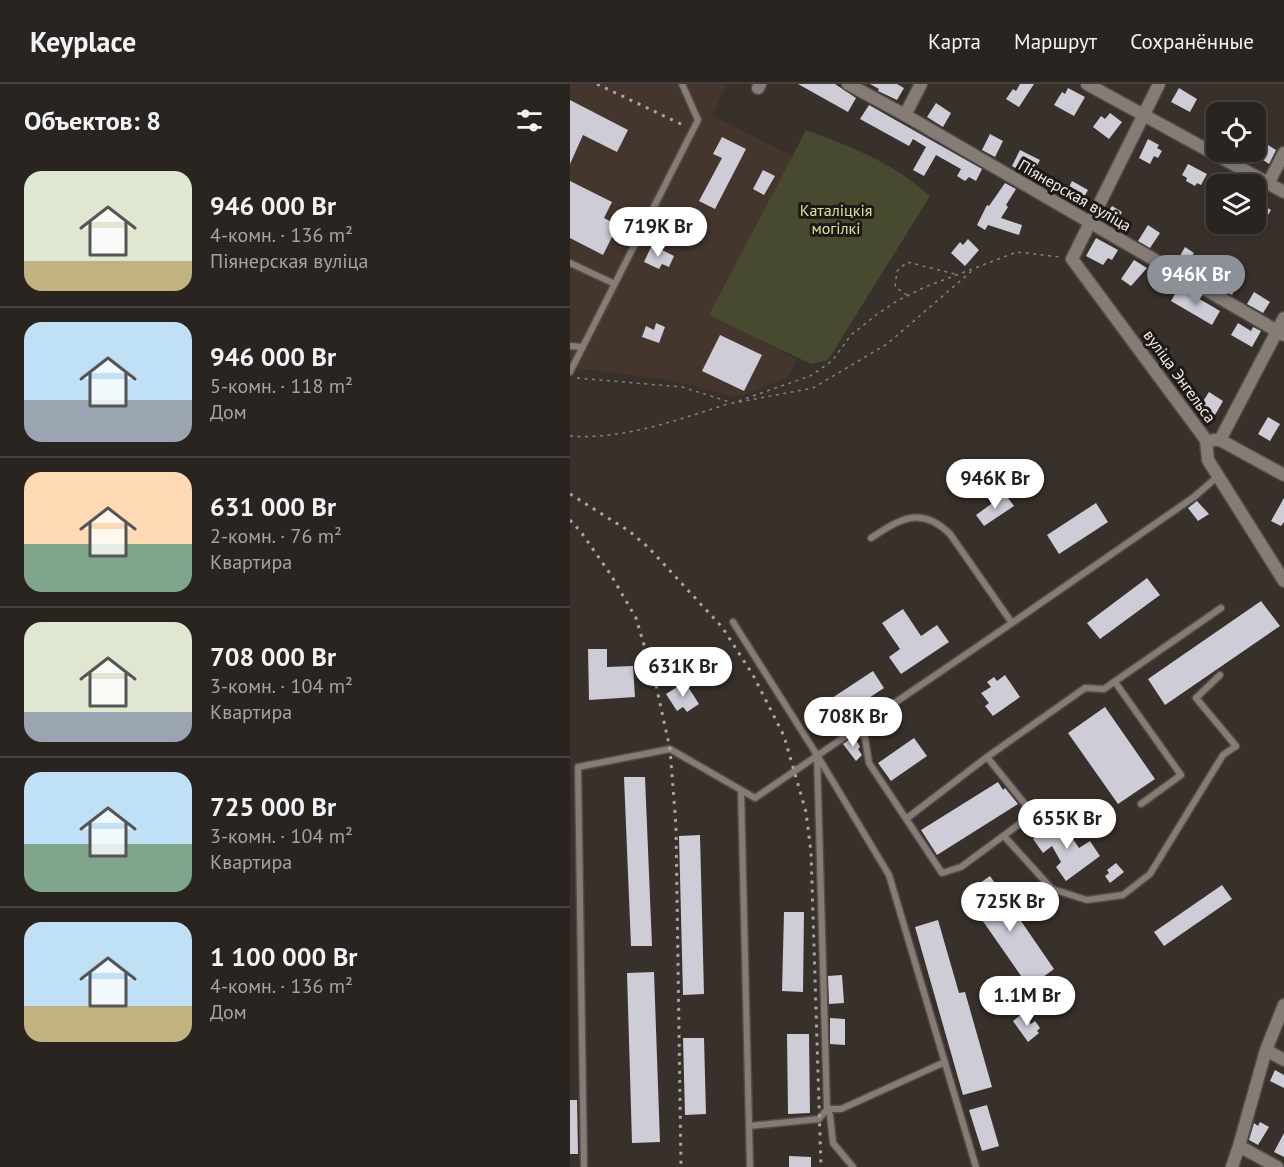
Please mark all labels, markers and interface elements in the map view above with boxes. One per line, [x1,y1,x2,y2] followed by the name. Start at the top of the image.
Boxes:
[30,23,136,60] text: Keyplace
[928,28,981,55] text: Карта
[1014,28,1097,55] text: Маршрут
[1130,28,1254,55] text: Сохранённые
[1206,102,1266,234] map controls
[1206,102,1266,162] button: locate
[24,104,161,137] text: Объектов: 8
[513,104,546,137] icon: filters
[1015,155,1135,235] street label: Піянерская вуліца
[1206,174,1266,234] button: layers
[210,189,336,222] text: 946 000 Br
[72,195,144,267] icon: home
[800,200,872,238] park label: Каталіцкія могілкі
[603,207,713,258] pin: 719K Br
[623,213,693,239] text: 719K Br
[210,222,353,248] text: 4-комн. · 136 m²
[210,248,368,274] text: Піянерская вуліца
[1141,255,1251,306] pin: 946K Br
[1161,261,1231,287] text: 946K Br
[1139,326,1221,426] street label: вуліца Энгельса
[210,340,336,373] text: 946 000 Br
[72,346,144,418] icon: home
[210,373,353,399] text: 5-комн. · 118 m²
[210,399,247,425] text: Дом
[940,459,1050,510] pin: 946K Br
[960,465,1030,491] text: 946K Br
[210,490,336,523] text: 631 000 Br
[72,496,144,568] icon: home
[210,523,342,549] text: 2-комн. · 76 m²
[210,549,292,575] text: Квартира
[210,640,336,673] text: 708 000 Br
[72,646,144,718] icon: home
[628,647,738,698] pin: 631K Br
[648,653,718,679] text: 631K Br
[210,673,353,699] text: 3-комн. · 104 m²
[798,697,908,748] pin: 708K Br
[210,699,292,725] text: Квартира
[818,703,888,729] text: 708K Br
[210,790,336,823] text: 725 000 Br
[72,796,144,868] icon: home
[1012,799,1122,850] pin: 655K Br
[1032,805,1102,831] text: 655K Br
[210,823,353,849] text: 3-комн. · 104 m²
[210,849,292,875] text: Квартира
[955,882,1065,933] pin: 725K Br
[975,888,1045,914] text: 725K Br
[210,940,357,973] text: 1 100 000 Br
[72,946,144,1018] icon: home
[210,973,353,999] text: 4-комн. · 136 m²
[972,976,1082,1027] pin: 1.1M Br
[993,982,1061,1008] text: 1.1M Br
[210,999,247,1025] text: Дом

